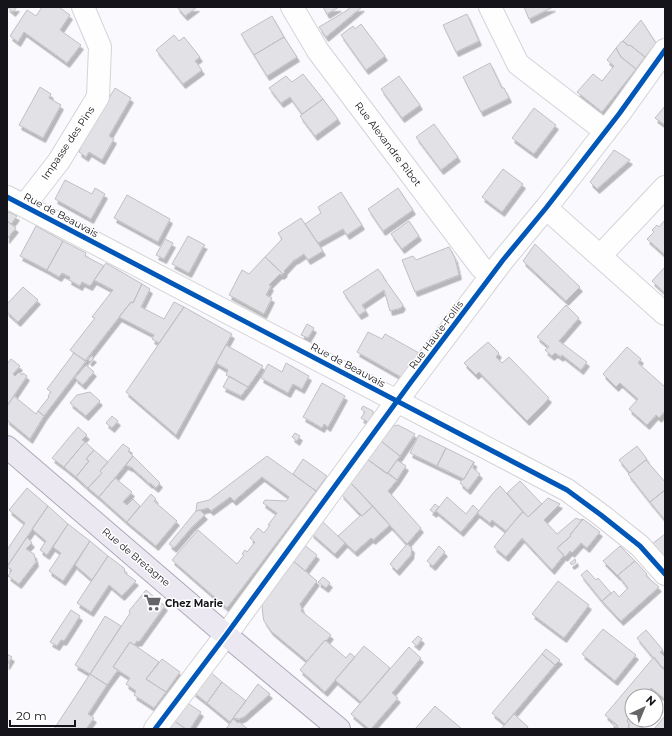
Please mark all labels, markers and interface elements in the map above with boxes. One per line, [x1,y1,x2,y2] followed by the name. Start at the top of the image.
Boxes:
[352,99,424,189] street label: Rue Alexandre Ribot
[38,103,98,183] street label: Impasse des Pins
[21,190,101,240] street label: Rue de Beauvais
[406,298,466,372] street label: Rue Haute-Follis
[308,340,388,390] street label: Rue de Beauvais
[99,525,173,589] street label: Rue de Bretagne
[142,593,162,613] supermarket icon: Chez Marie
[165,597,223,610] place label: Chez Marie
[624,688,664,728] north arrow
[643,693,659,709] text: N
[10,702,75,728] scale bar
[16,708,47,723] text: 20 m

